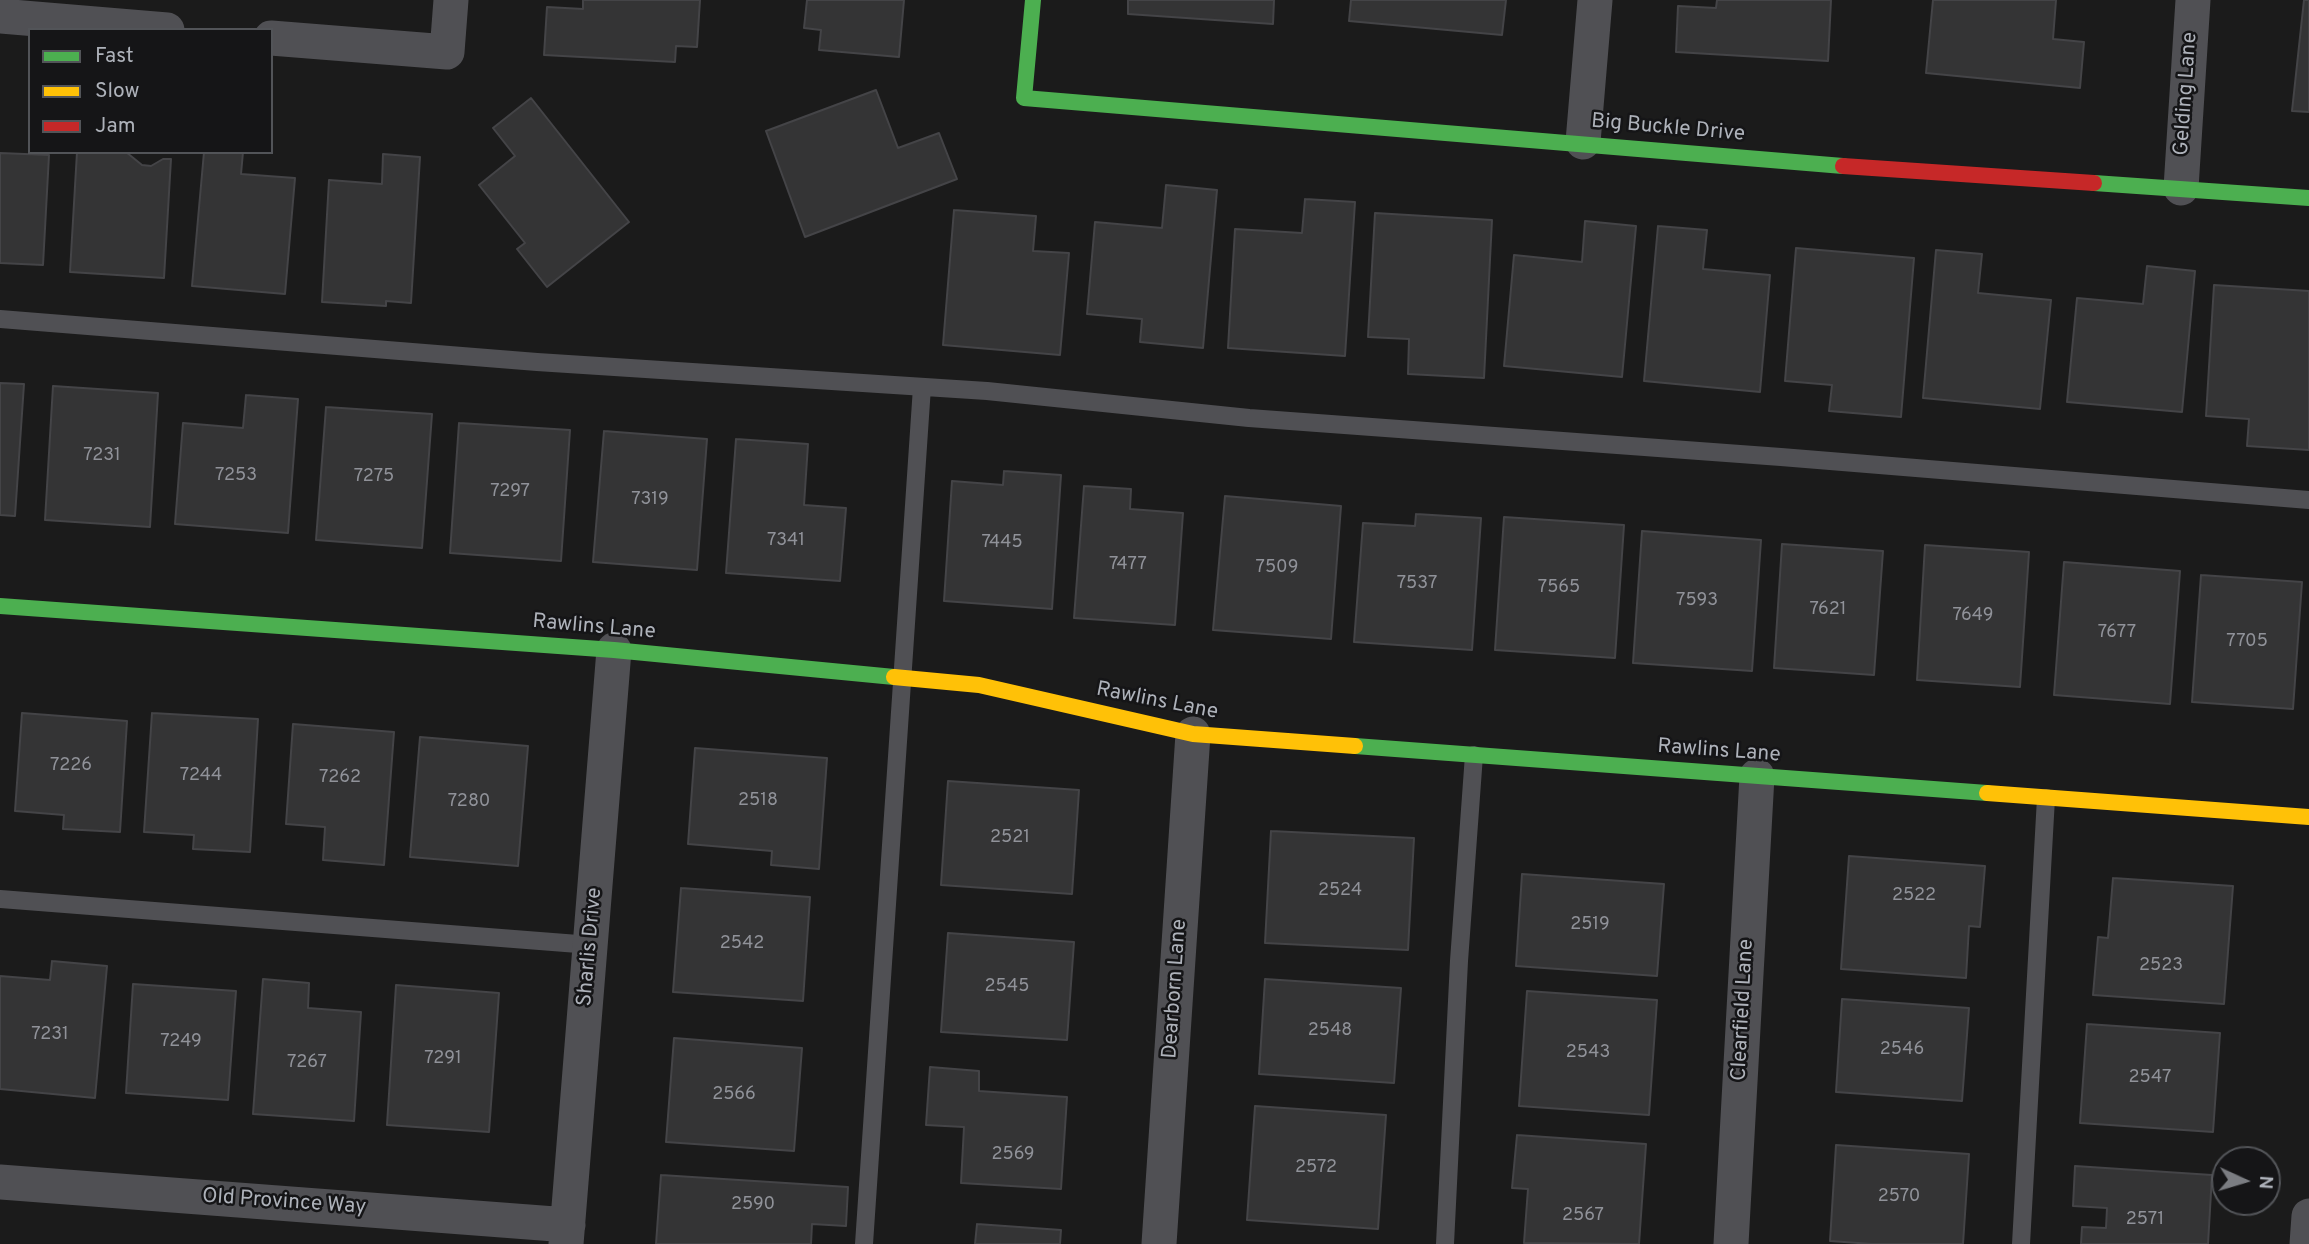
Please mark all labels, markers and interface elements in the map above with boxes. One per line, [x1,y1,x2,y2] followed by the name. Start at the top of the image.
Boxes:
[28,28,273,154] legend
[2170,31,2204,157] street label: Gelding Lane
[95,43,134,70] text: Fast
[95,78,140,105] text: Slow
[1590,110,1746,148] street label: Big Buckle Drive
[95,113,136,140] text: Jam
[83,445,121,467] house number: 7231
[215,465,257,487] house number: 7253
[354,466,394,488] house number: 7275
[490,481,530,503] house number: 7297
[631,489,669,511] house number: 7319
[767,530,805,552] house number: 7341
[981,532,1023,554] house number: 7445
[1109,554,1147,576] house number: 7477
[1256,557,1298,579] house number: 7509
[1397,573,1437,595] house number: 7537
[1538,577,1580,599] house number: 7565
[1676,590,1718,612] house number: 7593
[1810,599,1846,621] house number: 7621
[1953,605,1993,627] house number: 7649
[531,610,657,646] street label: Rawlins Lane
[2098,622,2136,644] house number: 7677
[2226,631,2268,653] house number: 7705
[1094,678,1220,726] street label: Rawlins Lane
[1657,735,1781,769] street label: Rawlins Lane
[50,755,92,777] house number: 7226
[180,765,222,787] house number: 7244
[319,767,361,789] house number: 7262
[738,790,778,812] house number: 2518
[448,791,490,813] house number: 7280
[990,827,1030,849] house number: 2521
[1318,880,1362,902] house number: 2524
[1892,885,1936,907] house number: 2522
[573,886,609,1008] street label: Sharlis Drive
[1570,914,1610,936] house number: 2519
[1159,918,1193,1060] street label: Dearborn Lane
[720,933,764,955] house number: 2542
[1728,938,1760,1082] street label: Clearfield Lane
[2139,955,2183,977] house number: 2523
[985,976,1029,998] house number: 2545
[1308,1020,1352,1042] house number: 2548
[31,1024,69,1046] house number: 7231
[160,1031,202,1053] house number: 7249
[1880,1039,1924,1061] house number: 2546
[1566,1042,1610,1064] house number: 2543
[424,1048,462,1070] house number: 7291
[287,1052,327,1074] house number: 7267
[2129,1067,2171,1089] house number: 2547
[712,1084,756,1106] house number: 2566
[991,1144,1035,1166] house number: 2569
[2211,1146,2281,1216] north arrow
[1295,1157,1337,1179] house number: 2572
[2253,1175,2277,1190] text: N
[201,1185,367,1221] street label: Old Province Way
[1878,1186,1920,1208] house number: 2570
[731,1194,775,1216] house number: 2590
[1562,1205,1604,1227] house number: 2567
[2126,1209,2164,1231] house number: 2571

